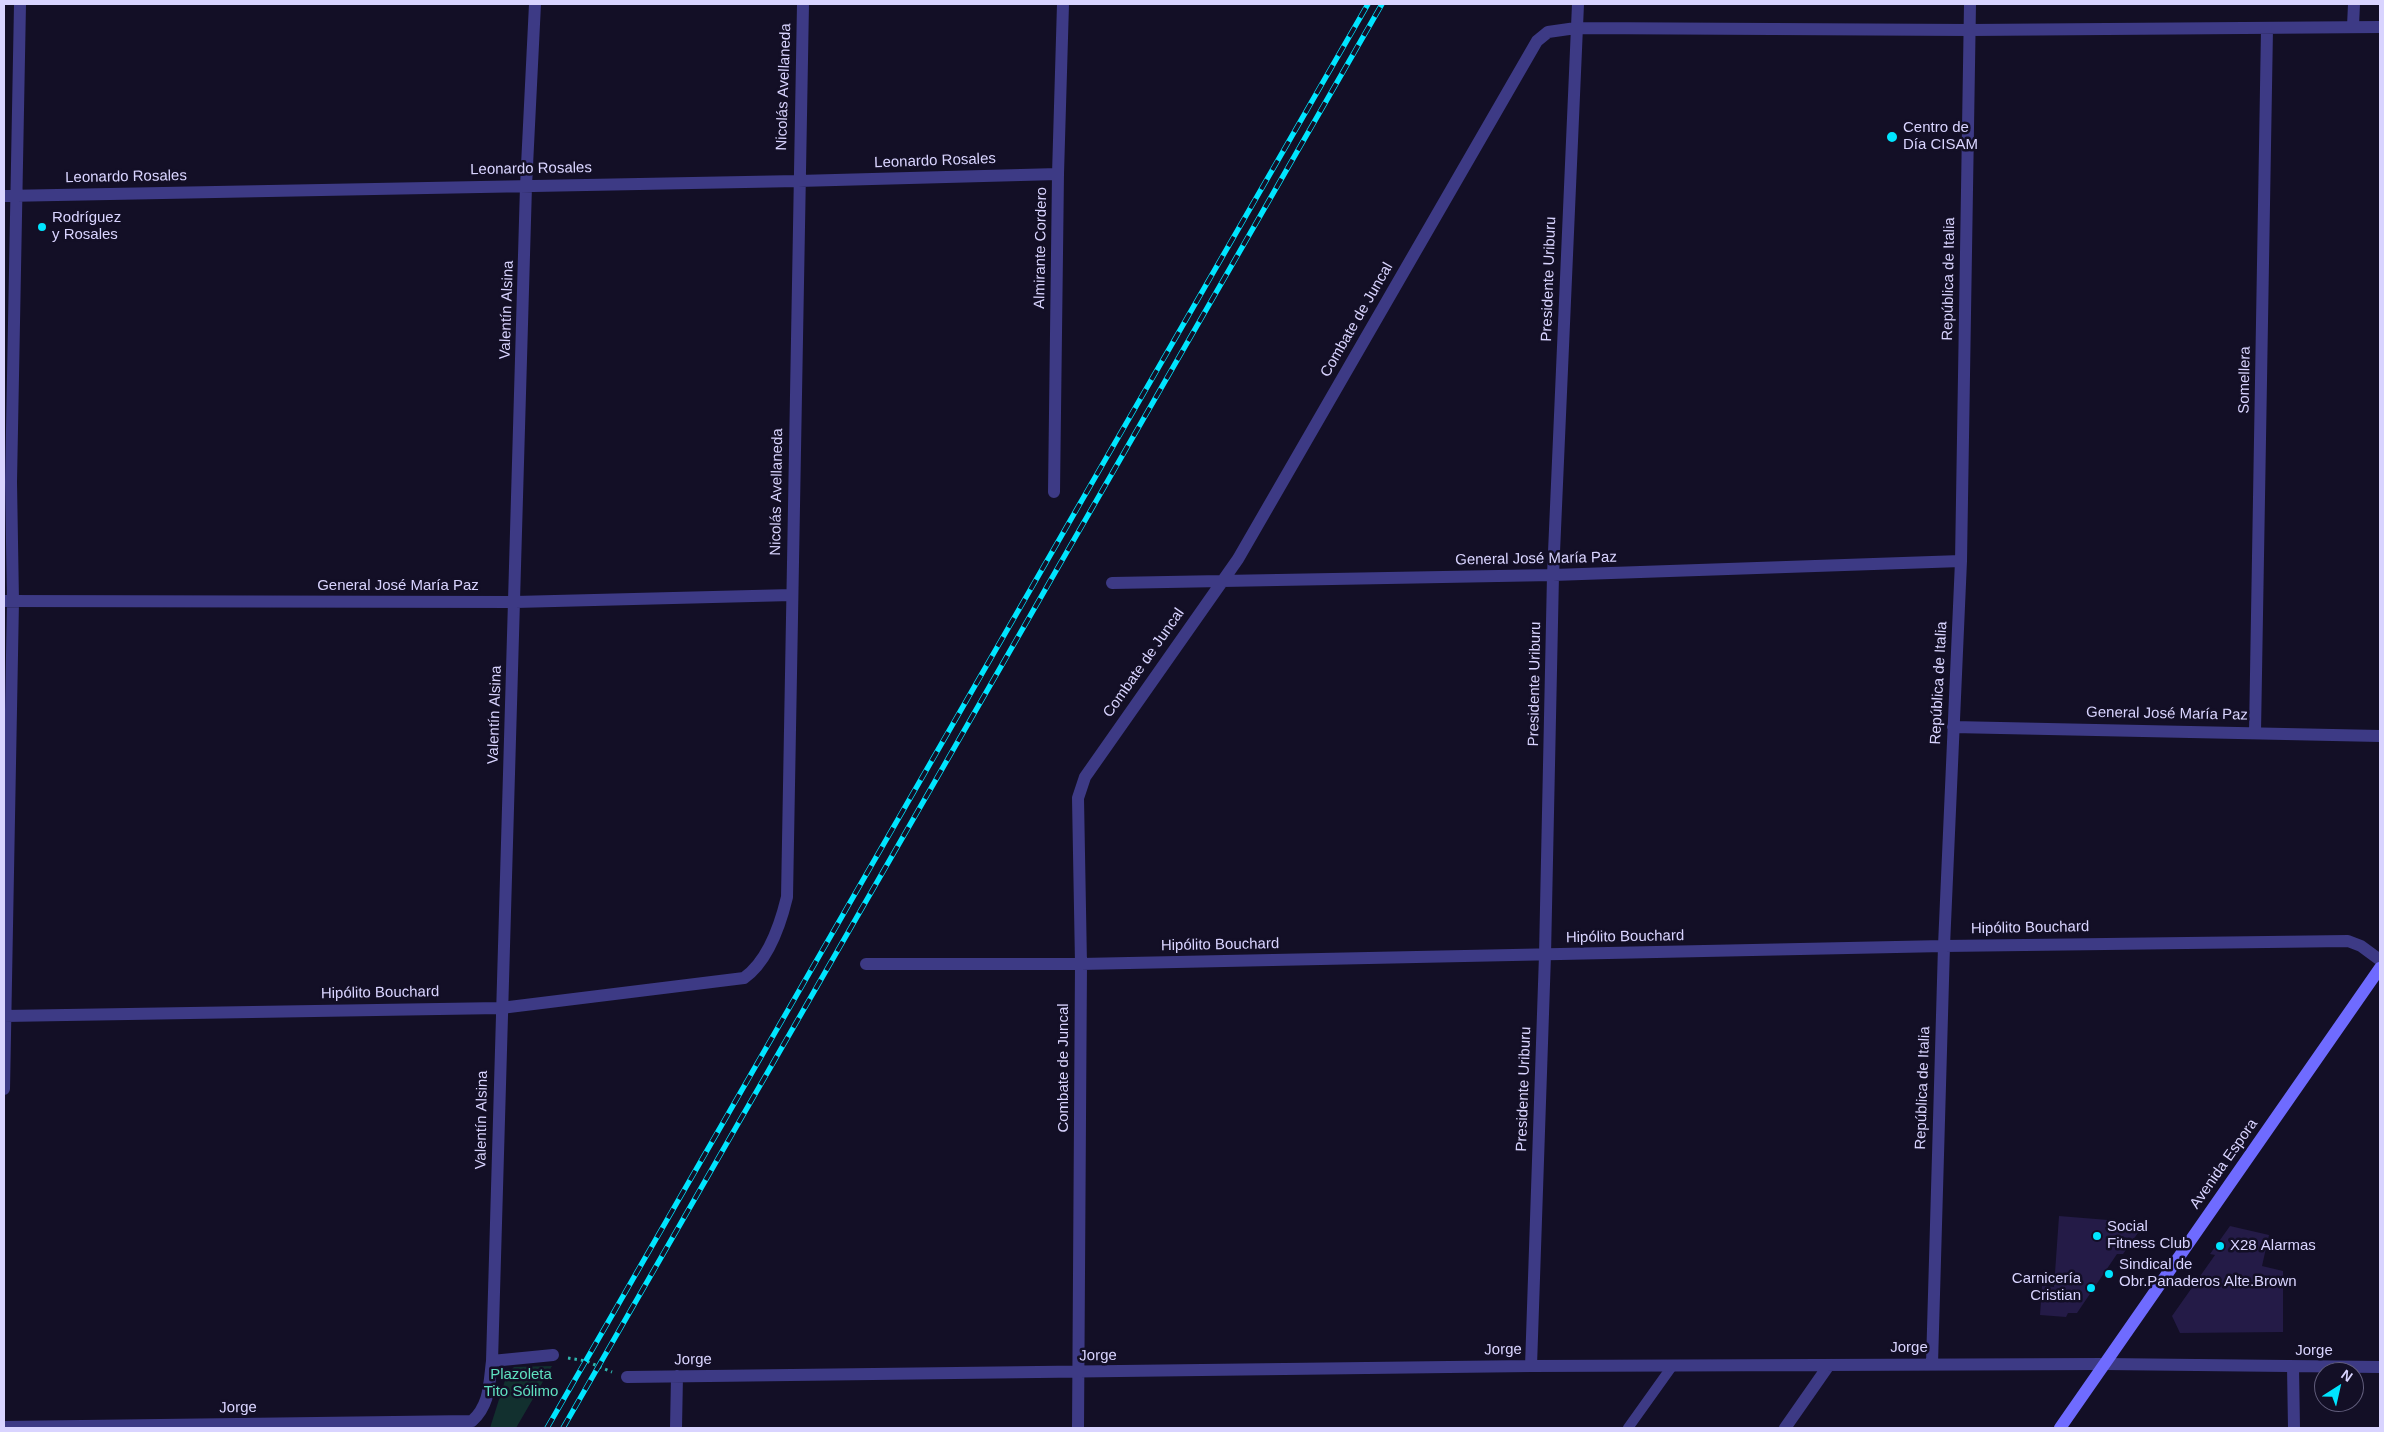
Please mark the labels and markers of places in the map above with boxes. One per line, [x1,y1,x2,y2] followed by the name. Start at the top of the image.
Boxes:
[1903,119,1978,154] place label: Centro de Día CISAM
[1885,130,1899,144] marker: Centro de Día CISAM
[52,209,121,244] place label: Rodríguez y Rosales
[36,221,48,233] marker: Rodríguez y Rosales
[2107,1218,2190,1253] place label: Social Fitness Club
[2091,1230,2103,1242] marker: Social Fitness Club
[2230,1237,2316,1255] place label: X28 Alarmas
[2214,1240,2226,1252] marker: X28 Alarmas
[2119,1256,2297,1291] place label: Sindical de Obr.Panaderos Alte.Brown
[2103,1268,2115,1280] marker: Sindical de Obr.Panaderos Alte.Brown
[2012,1270,2081,1305] place label: Carnicería Cristian
[2085,1282,2097,1294] marker: Carnicería Cristian

